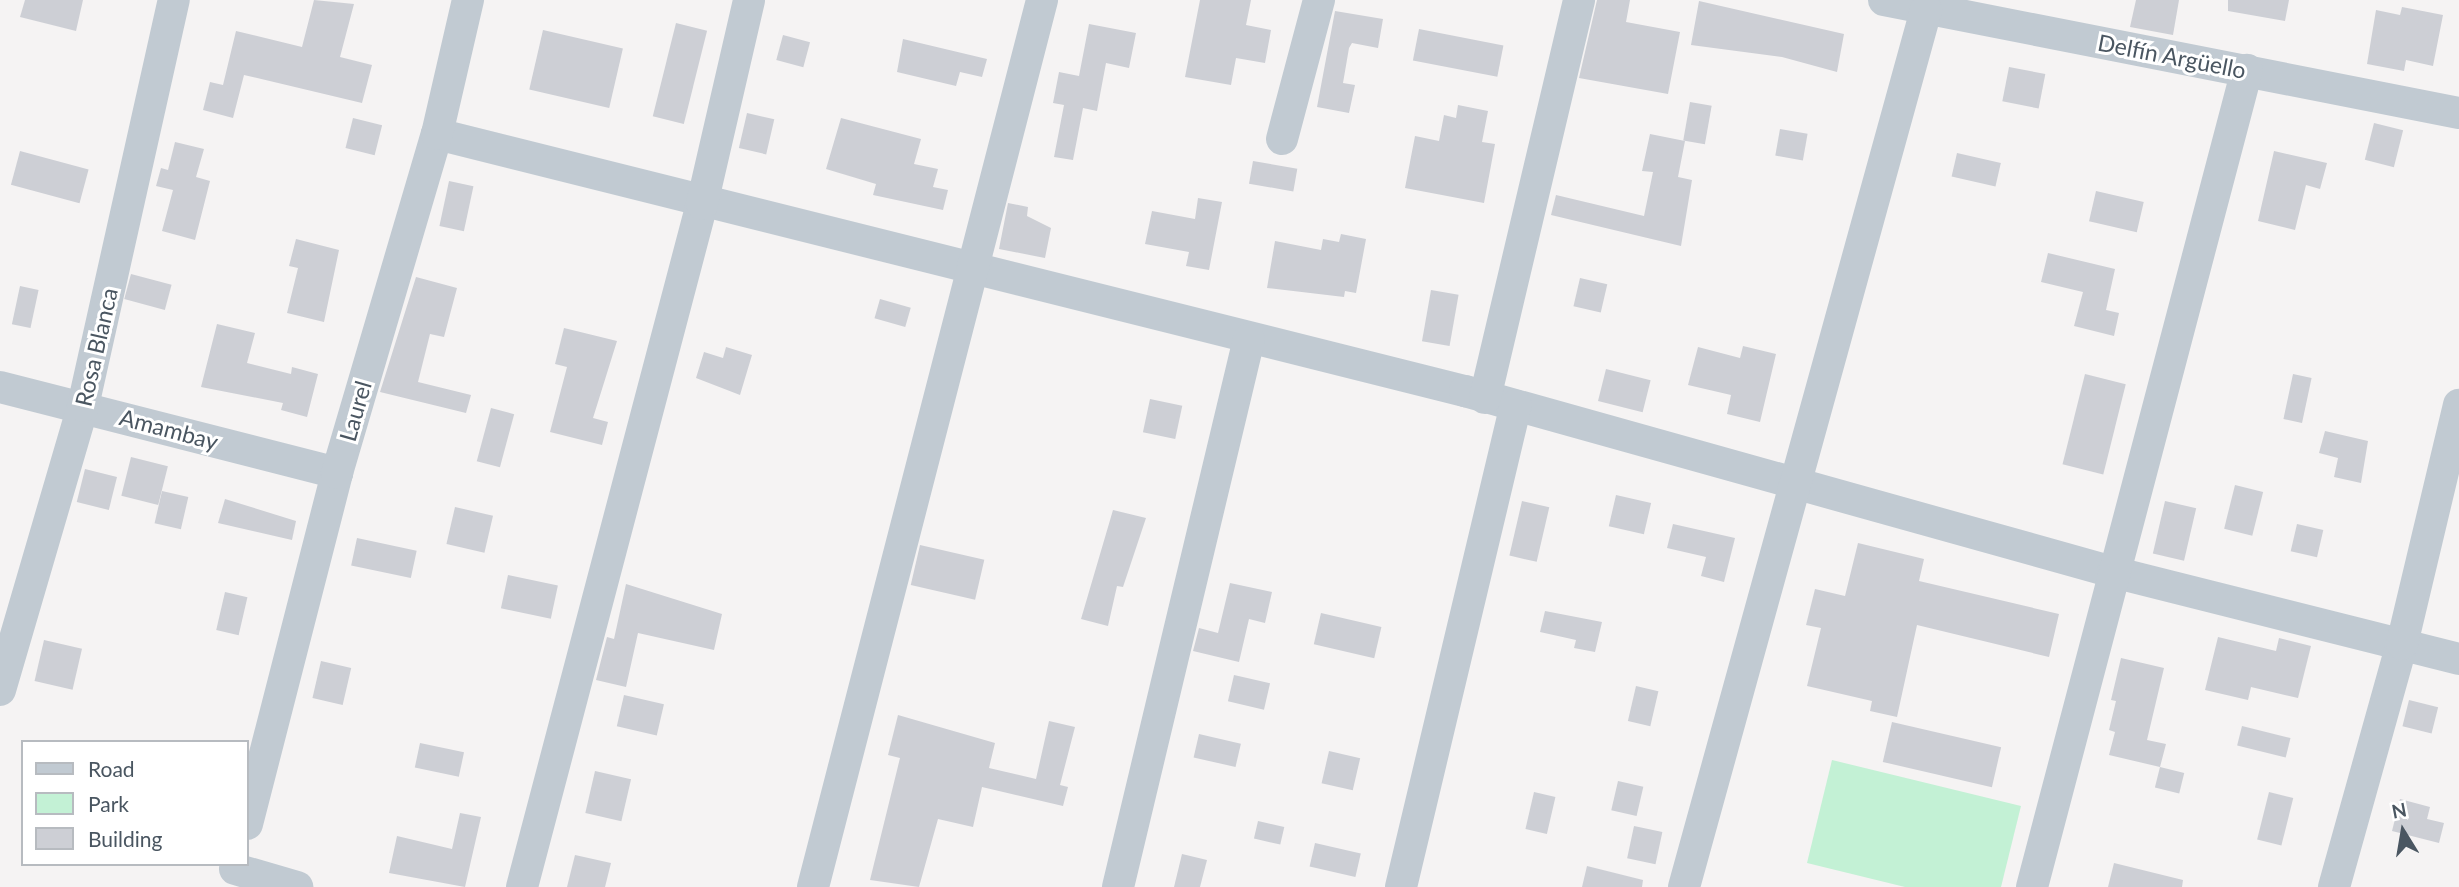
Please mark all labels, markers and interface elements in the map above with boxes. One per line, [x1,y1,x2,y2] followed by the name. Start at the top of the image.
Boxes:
[2095,28,2249,84] street label: Delfín Argüello
[69,285,123,409] street label: Rosa Blanca
[333,378,377,444] street label: Laurel
[117,403,221,455] street label: Amambay
[21,740,248,866] legend
[88,756,135,781] text: Road
[88,791,129,816] text: Park
[2368,796,2438,866] north arrow
[2390,797,2408,823] text: N
[88,826,163,851] text: Building

